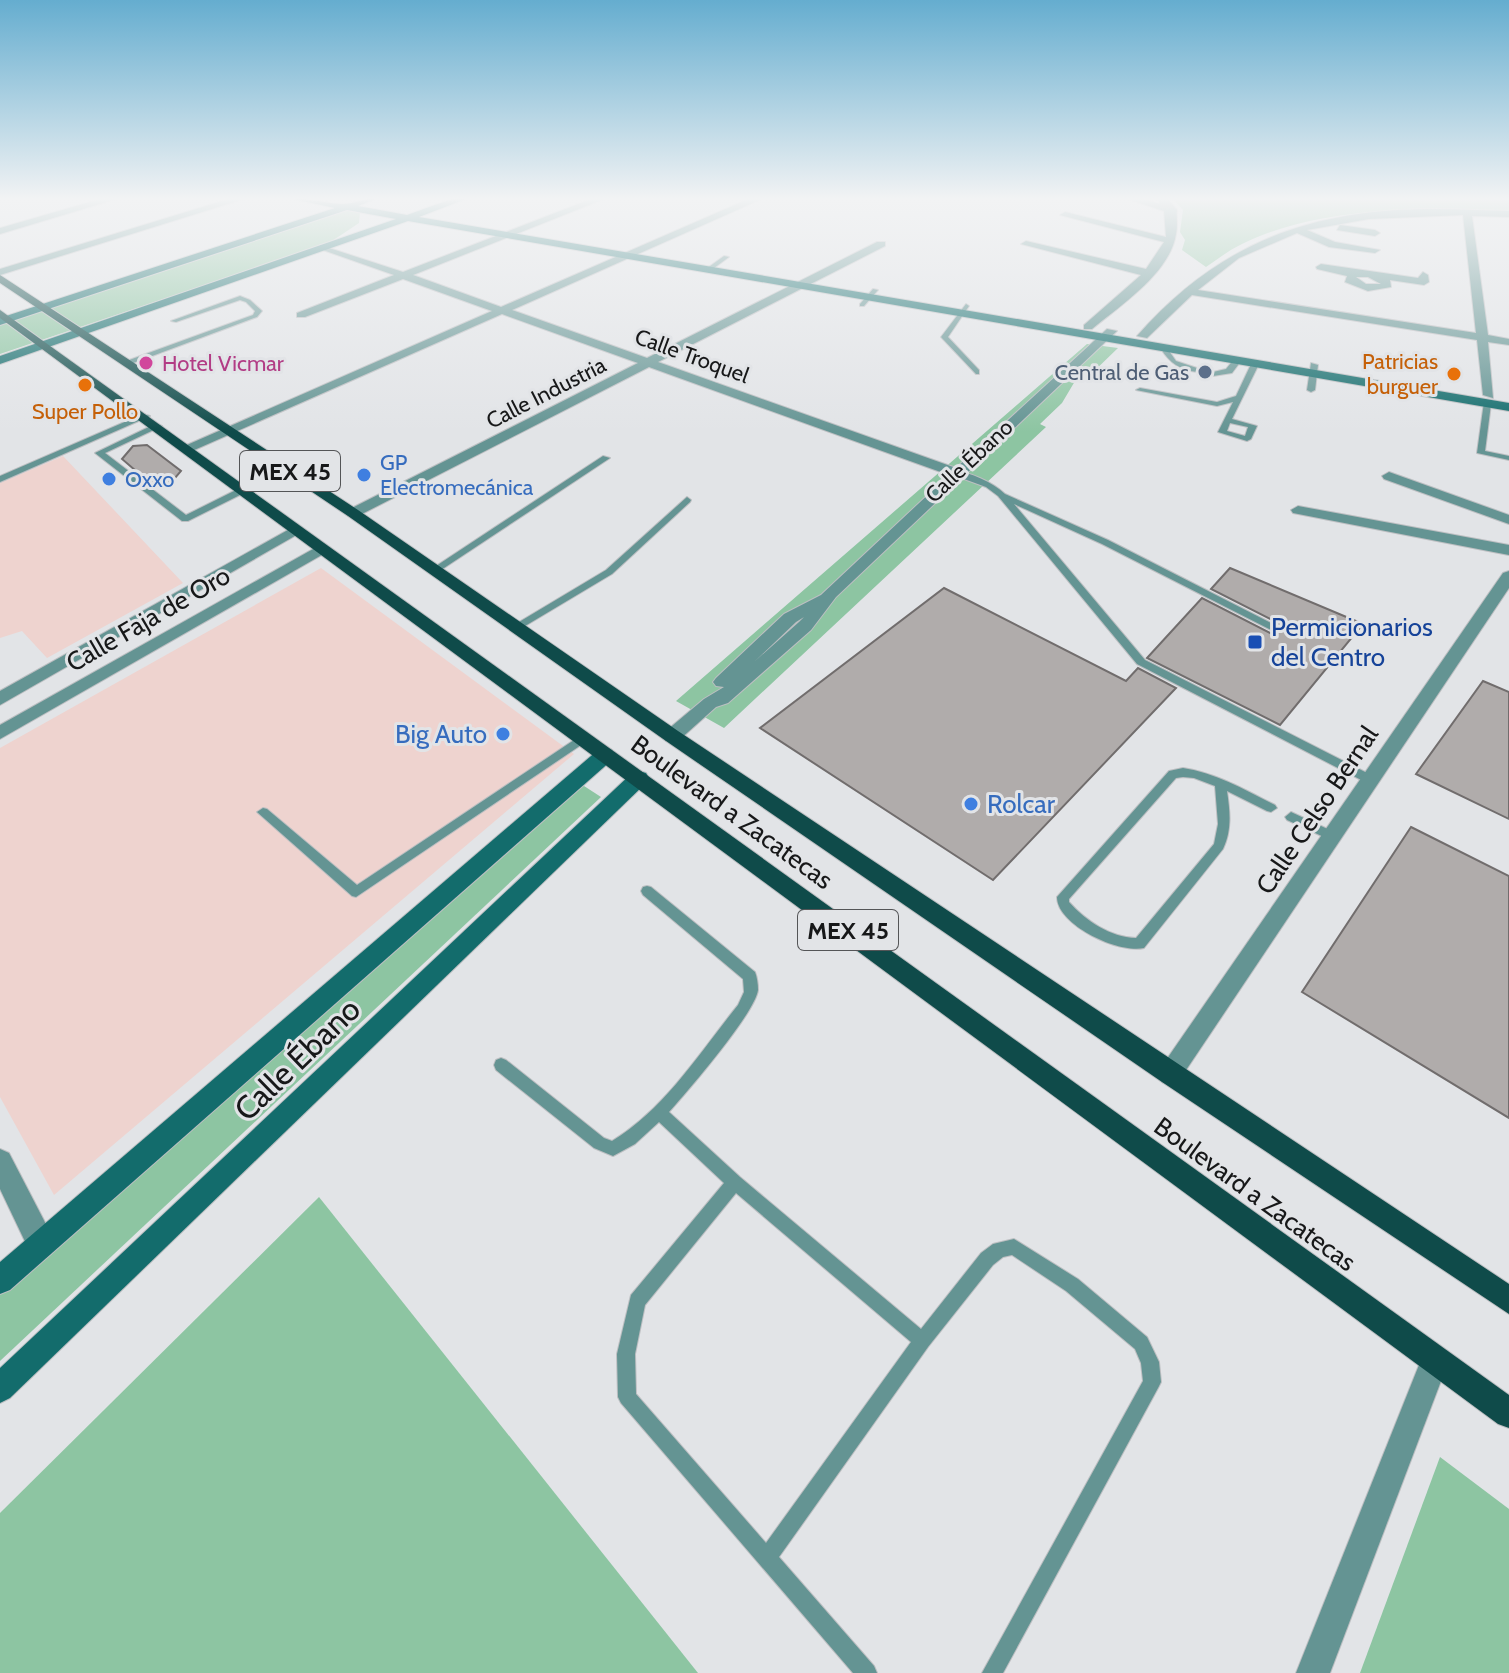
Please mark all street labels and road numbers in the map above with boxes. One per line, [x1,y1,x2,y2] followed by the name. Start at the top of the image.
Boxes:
[631,323,753,389] street label: Calle Troquel
[482,351,611,435] street label: Calle Industria
[920,414,1018,508] street label: Calle Ébano
[240,451,340,491] road number: MEX 45
[60,559,236,679] street label: Calle Faja de Oro
[1249,720,1385,900] street label: Calle Celso Bernal
[625,728,839,896] street label: Boulevard a Zacatecas
[798,910,898,950] road number: MEX 45
[226,989,368,1129] street label: Calle Ébano
[1148,1110,1362,1278] street label: Boulevard a Zacatecas

